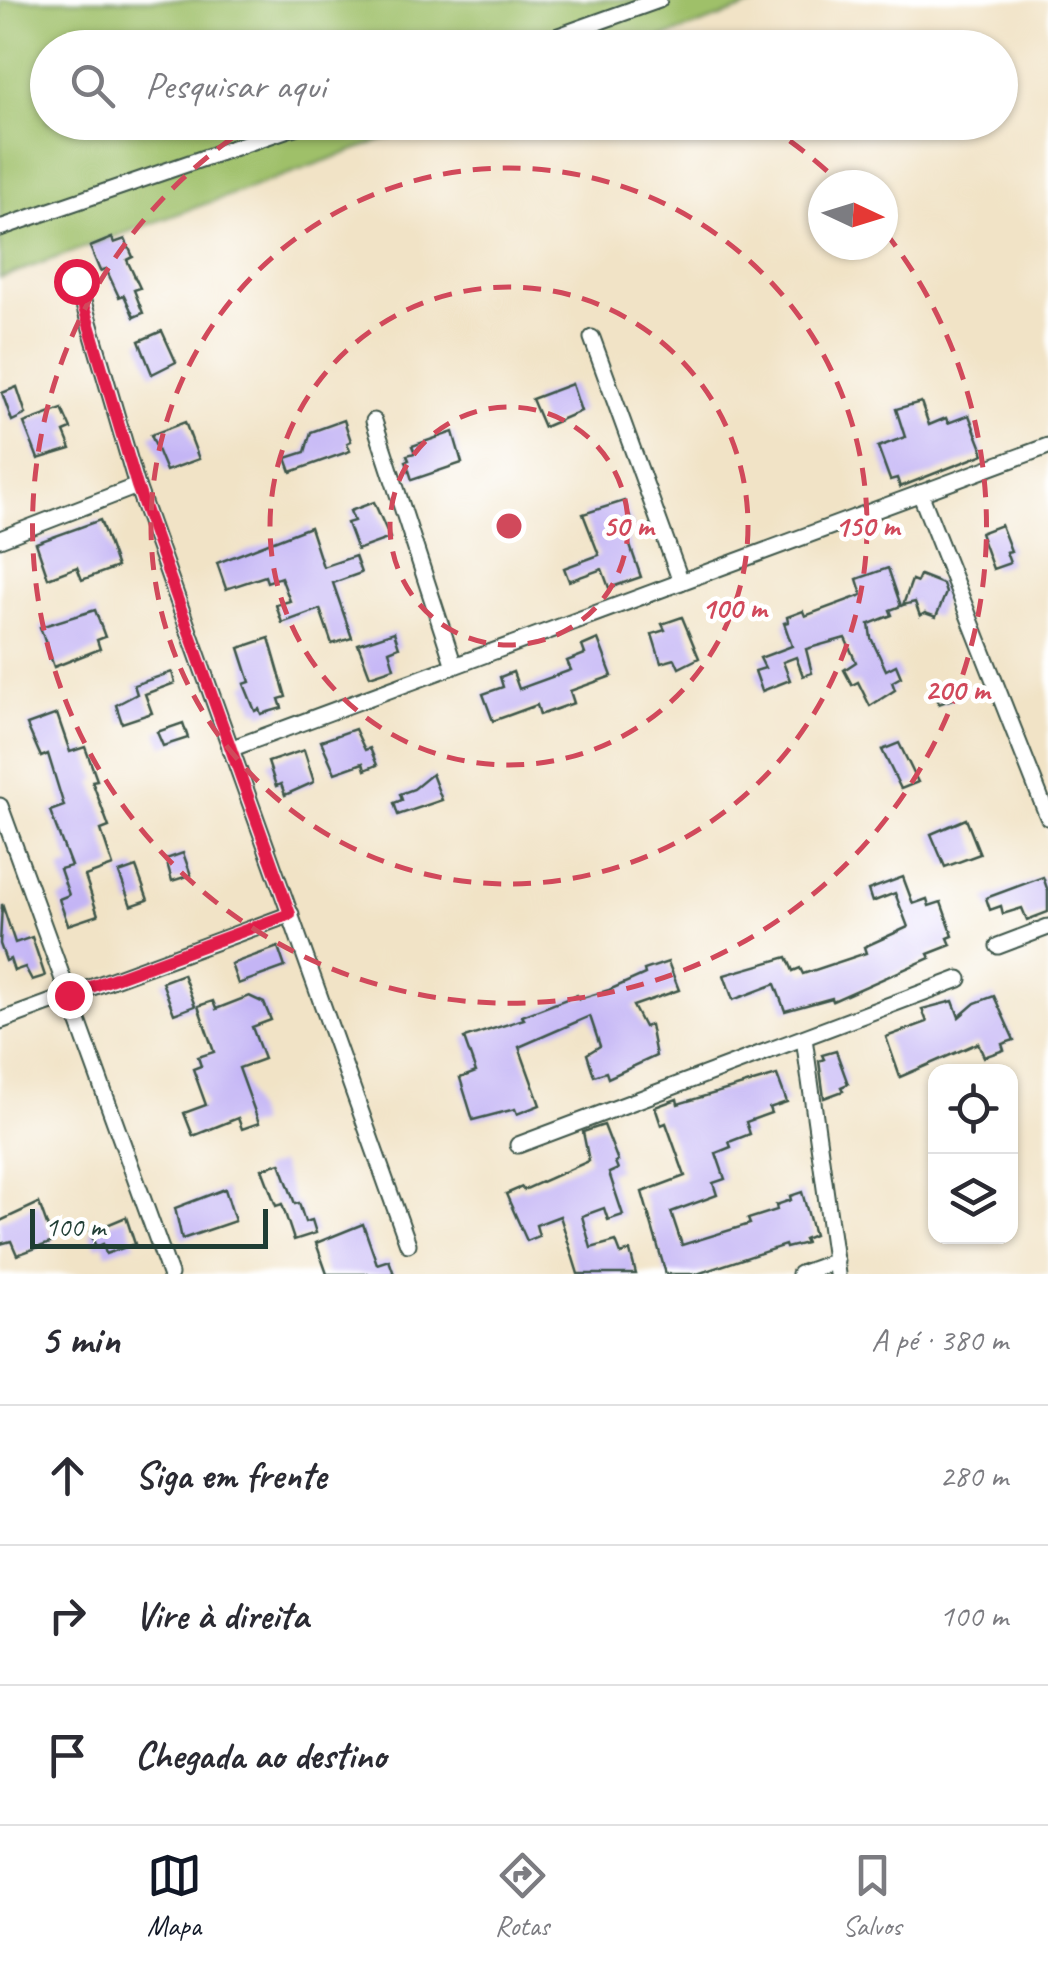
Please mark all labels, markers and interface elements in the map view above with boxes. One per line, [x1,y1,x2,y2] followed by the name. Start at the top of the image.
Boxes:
[30,30,1018,140] search box
[65,58,120,113] icon: search
[145,62,326,109] text: Pesquisar aqui
[808,170,898,260] north arrow
[54,259,100,305] route start
[603,507,656,545] text: 50 m
[835,507,902,545] text: 150 m
[491,508,527,544] centre of rings
[702,589,769,627] text: 100 m
[925,671,992,709] text: 200 m
[47,973,93,1019] route end
[928,1064,1018,1244] map controls
[928,1064,1018,1154] button: locate
[928,1154,1018,1244] button: layers
[30,1204,268,1248] scale bar
[45,1209,105,1244] text: 100 m
[40,1313,120,1366] text: 5 min
[871,1319,1008,1360] text: A pé · 380 m
[40,1448,95,1503] icon: ahead
[135,1452,326,1499] text: Siga em frente
[939,1455,1008,1496] text: 280 m
[40,1588,95,1643] icon: right
[135,1592,309,1639] text: Vire à direita
[939,1595,1008,1636] text: 100 m
[40,1728,95,1783] icon: arrive
[135,1732,386,1779] text: Chegada ao destino
[147,1848,202,1943] tab: Mapa
[495,1848,550,1943] tab: Rotas
[843,1848,902,1943] tab: Salvos

